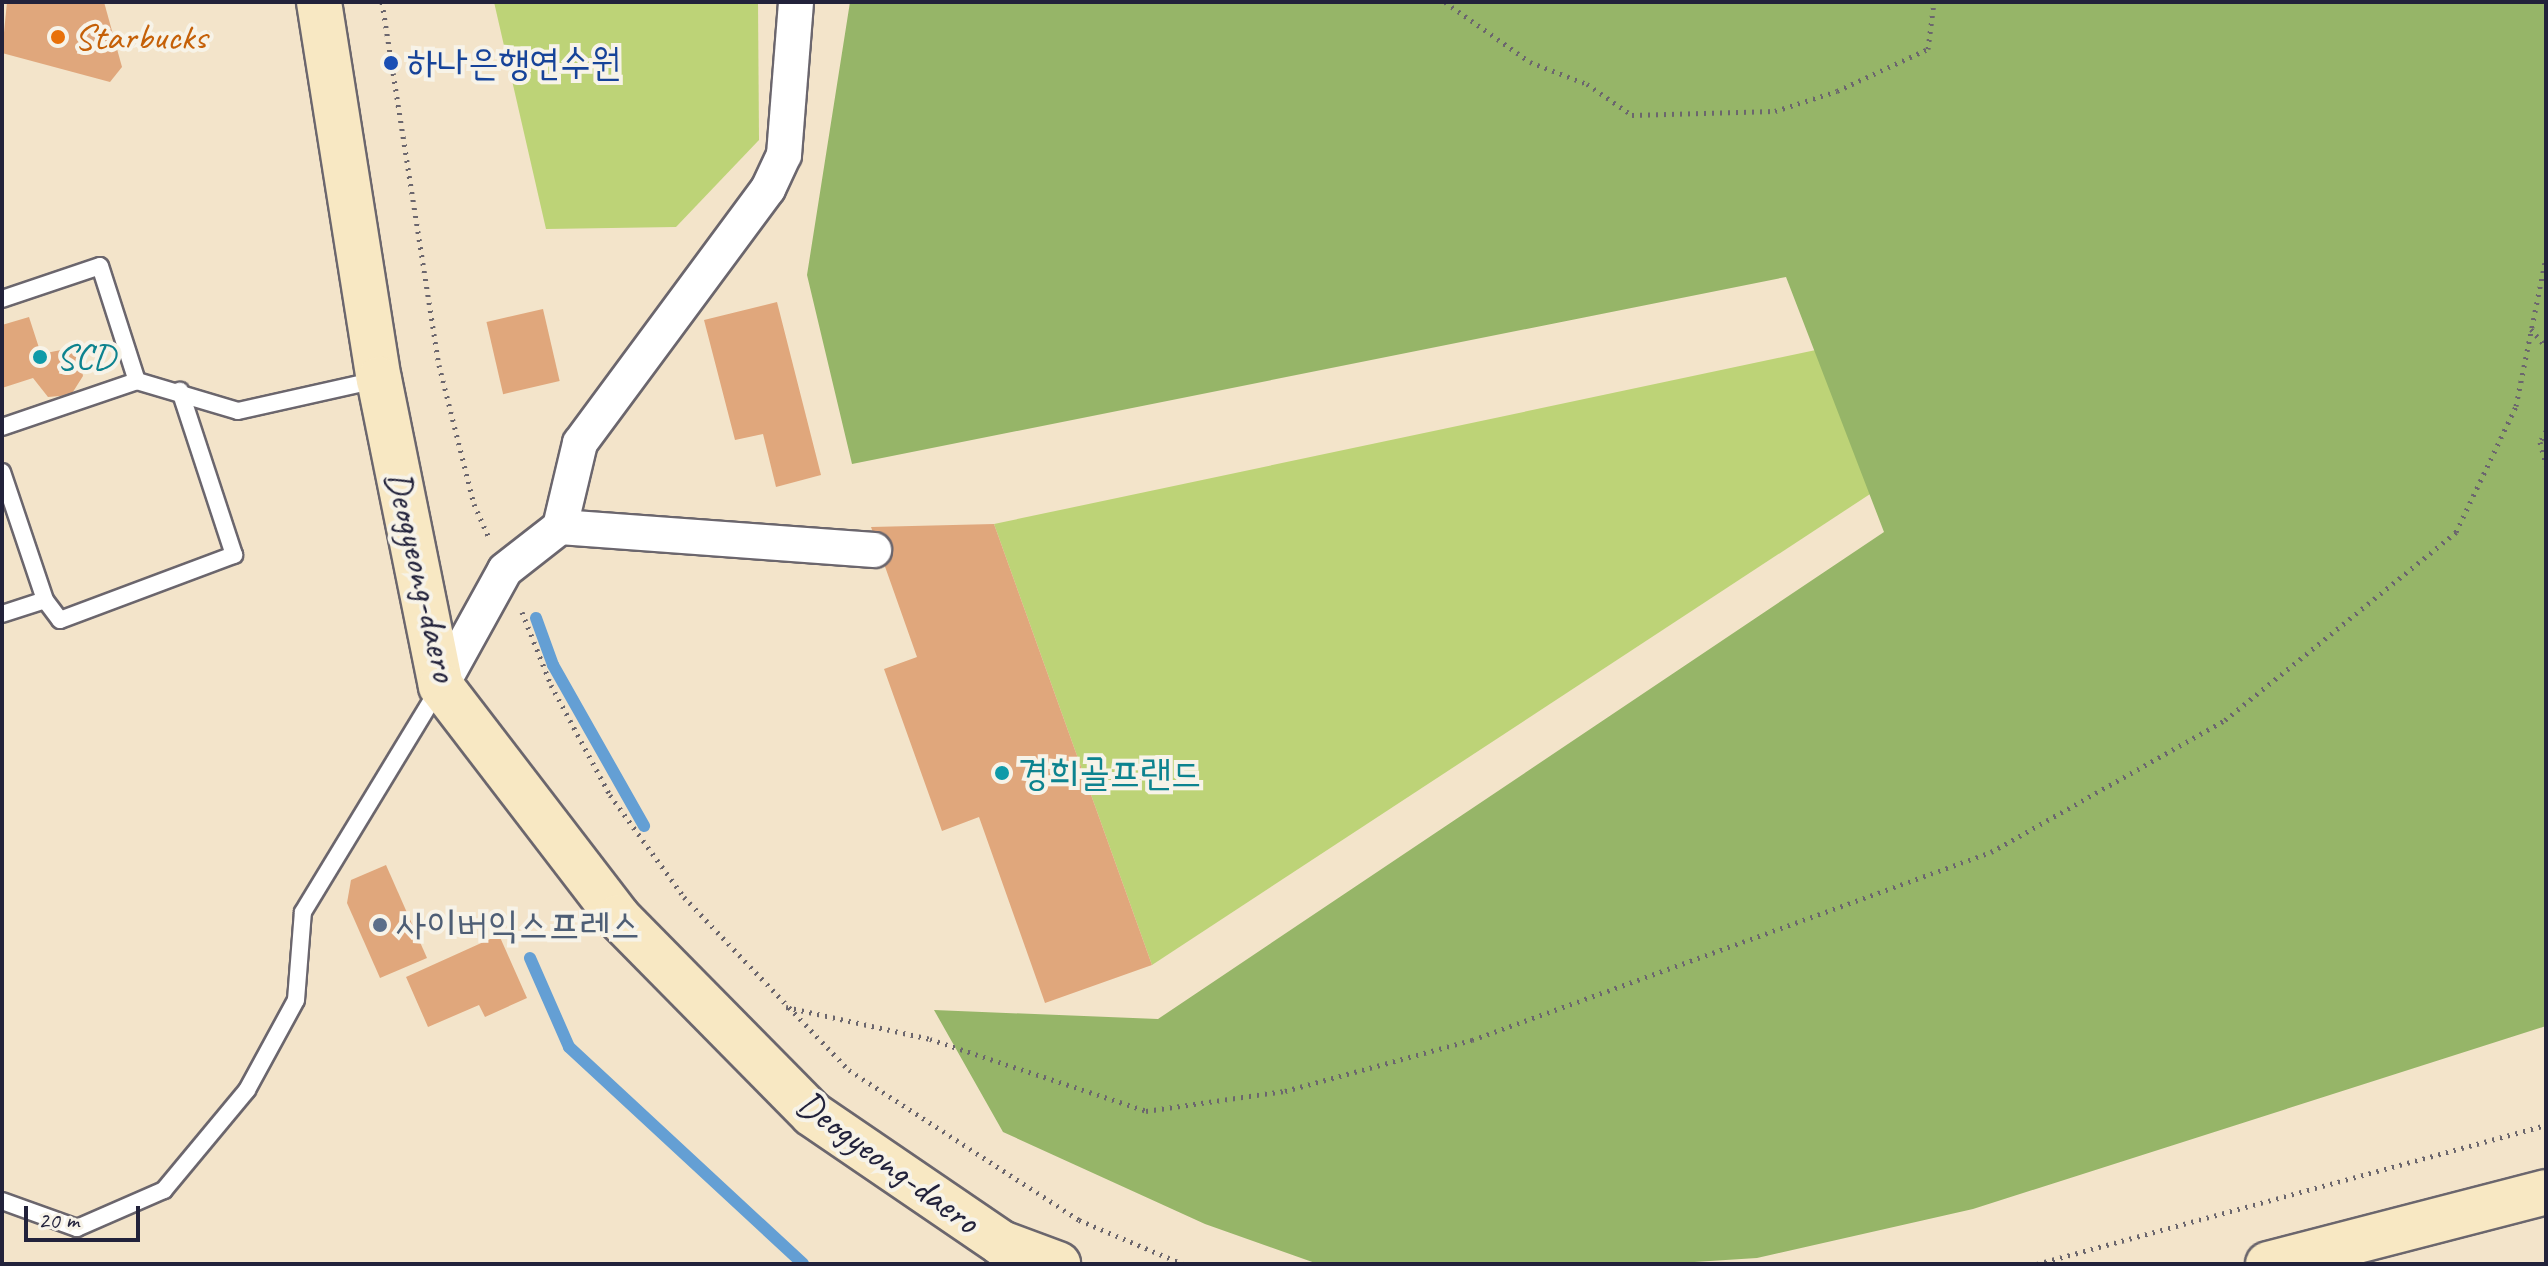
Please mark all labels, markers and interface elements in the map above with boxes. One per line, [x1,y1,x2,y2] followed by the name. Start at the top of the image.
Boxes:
[74,14,207,60] place label: Starbucks
[49,28,67,46] marker: Starbucks
[407,40,621,86] place label: 하나은행연수원
[382,54,400,72] marker: 하나은행연수원
[56,334,115,380] place label: SCD
[31,348,49,366] marker: SCD
[376,466,468,686] street label: Deogyeong-daero
[1018,750,1201,796] place label: 경희골프랜드
[993,764,1011,782] marker: 경희골프랜드
[396,902,641,948] place label: 사이버익스프레스
[371,916,389,934] marker: 사이버익스프레스
[788,1081,988,1243] street label: Deogyeong-daero
[28,1190,144,1240] scale bar
[38,1205,79,1235] text: 20 m

